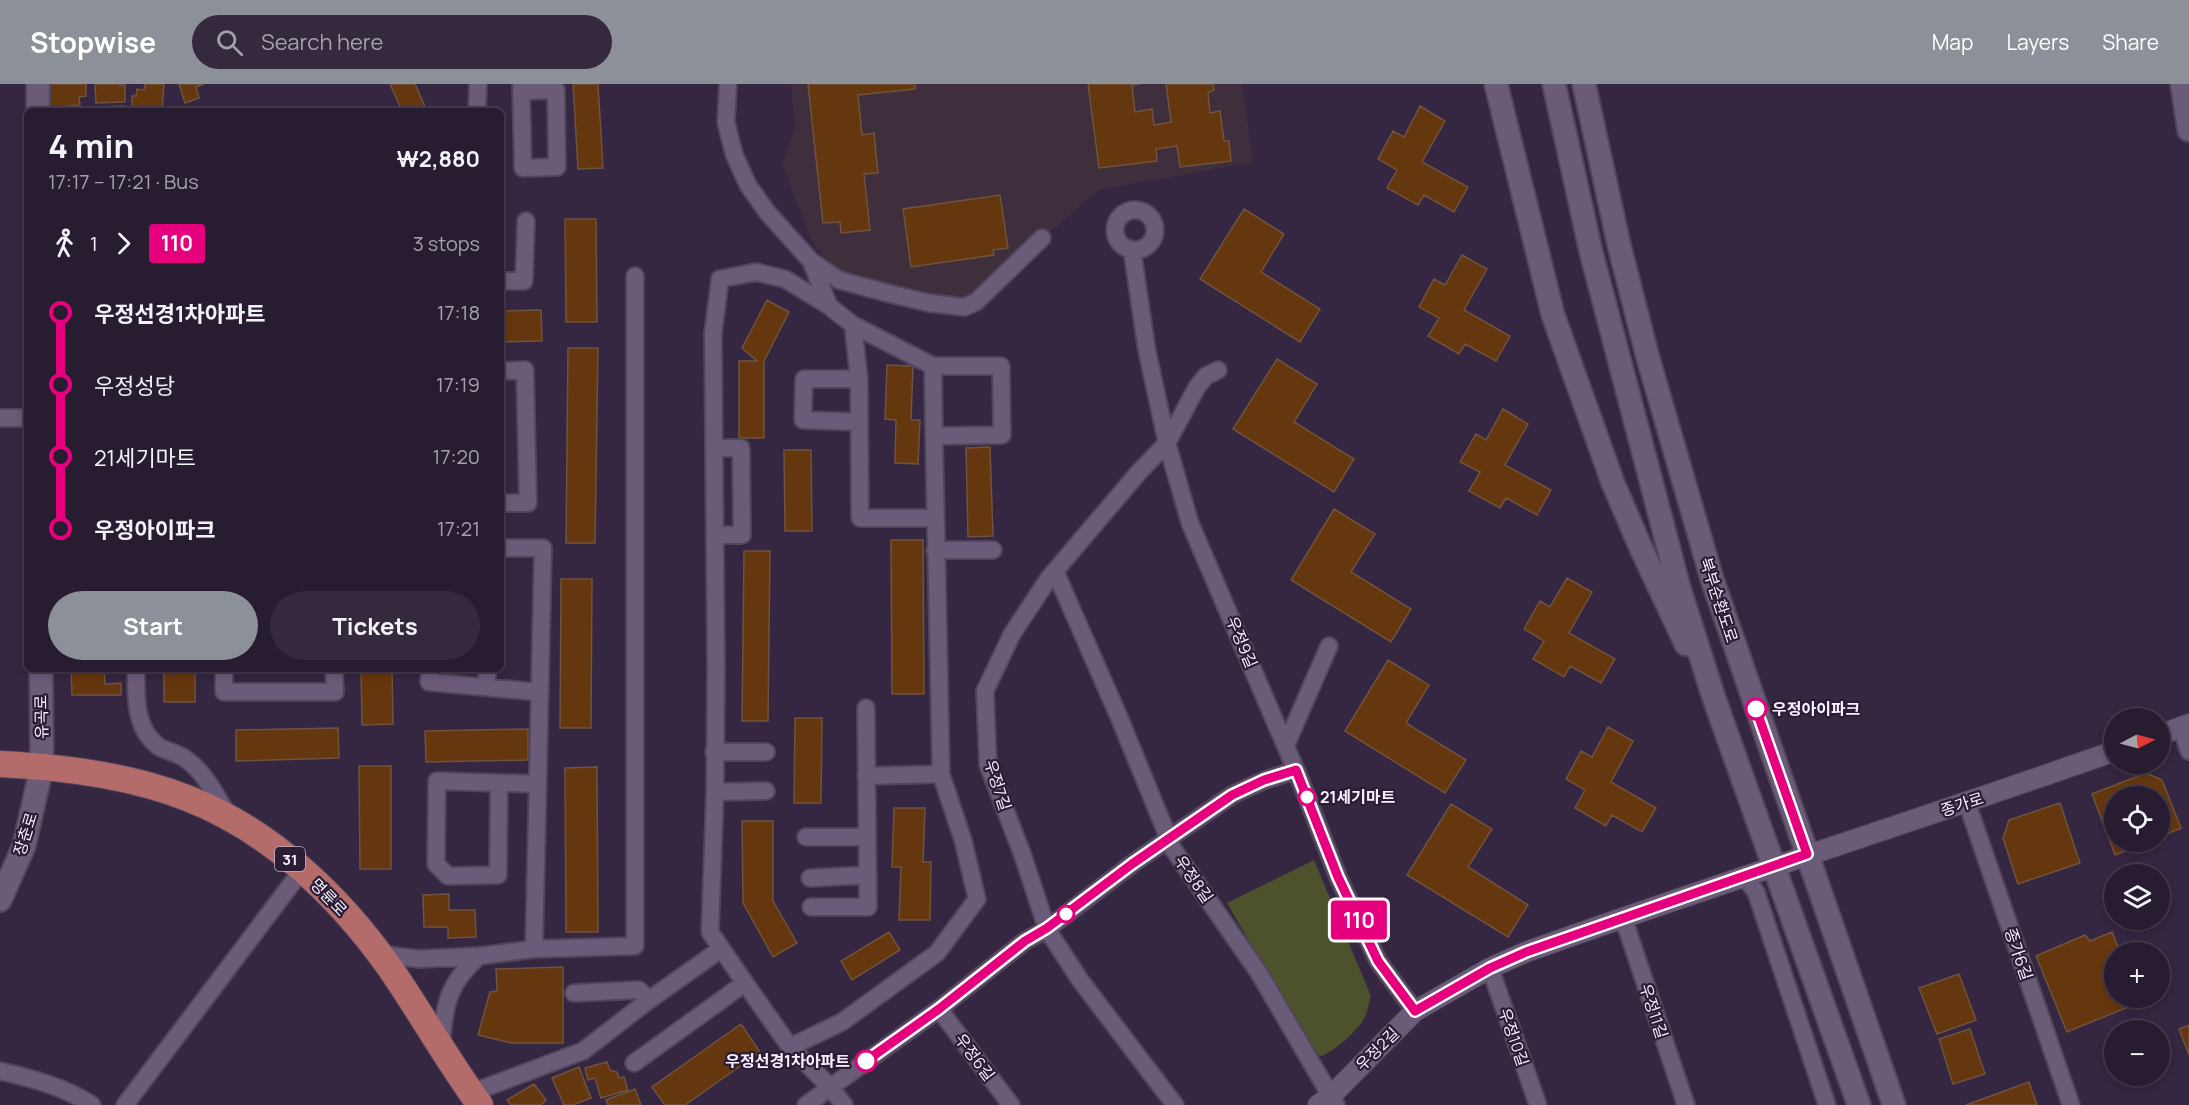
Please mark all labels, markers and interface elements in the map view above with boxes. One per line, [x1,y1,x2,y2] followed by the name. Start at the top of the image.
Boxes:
[192,15,612,69] search box
[30,23,156,61] text: Stopwise
[213,26,246,59] icon: search
[261,27,383,57] text: Search here
[1932,28,1973,56] text: Map
[2006,28,2069,56] text: Layers
[2102,28,2159,56] text: Share
[48,123,134,168] text: 4 min
[397,144,480,174] text: ₩2,880
[48,168,199,195] text: 17:17 – 17:21 · Bus
[48,227,81,260] icon: walk
[107,227,140,260] icon: forward
[161,229,193,257] text: 110
[90,230,98,257] text: 1
[413,230,480,257] text: 3 stops
[94,299,266,329] text: 우정선경1차아파트
[437,299,480,326] text: 17:18
[94,371,175,401] text: 우정성당
[436,371,480,398] text: 17:19
[94,443,196,473] text: 21세기마트
[433,443,480,470] text: 17:20
[94,515,215,545] text: 우정아이파크
[437,515,480,542] text: 17:21
[1695,555,1743,646] street label: 북부순환도로
[48,591,258,660] button: Start
[270,591,480,660] button: Tickets
[1221,613,1263,671] street label: 우정9길
[30,694,52,739] street label: 유곡로
[1745,698,1767,720] marker: 우정아이파크
[1772,698,1861,720] place label: 우정아이파크
[2104,708,2170,774] north arrow
[2104,708,2170,1086] map controls
[979,757,1017,813] street label: 우정7길
[1320,786,1396,808] place label: 21세기마트
[2104,786,2170,852] button: locate
[1938,787,1987,821] street label: 종가로
[1298,788,1316,806] marker: 21세기마트
[8,809,42,858] street label: 장춘로
[275,847,305,871] road number: 31
[1170,851,1218,907] street label: 우정8길
[2104,864,2170,930] button: layers
[306,873,352,921] street label: 명륜로
[1324,900,1394,940] line badge: 110
[1057,905,1075,923] unlabelled marker
[1343,906,1375,934] text: 110
[2000,925,2038,983] street label: 종가6길
[2104,942,2170,1008] button: +
[1635,981,1673,1041] street label: 우정11길
[1494,1005,1534,1069] street label: 우정10길
[2104,1020,2170,1086] button: −
[1350,1022,1404,1076] street label: 우정2길
[950,1029,1000,1085] street label: 우정6길
[725,1050,850,1072] place label: 우정선경1차아파트
[855,1050,877,1072] marker: 우정선경1차아파트

